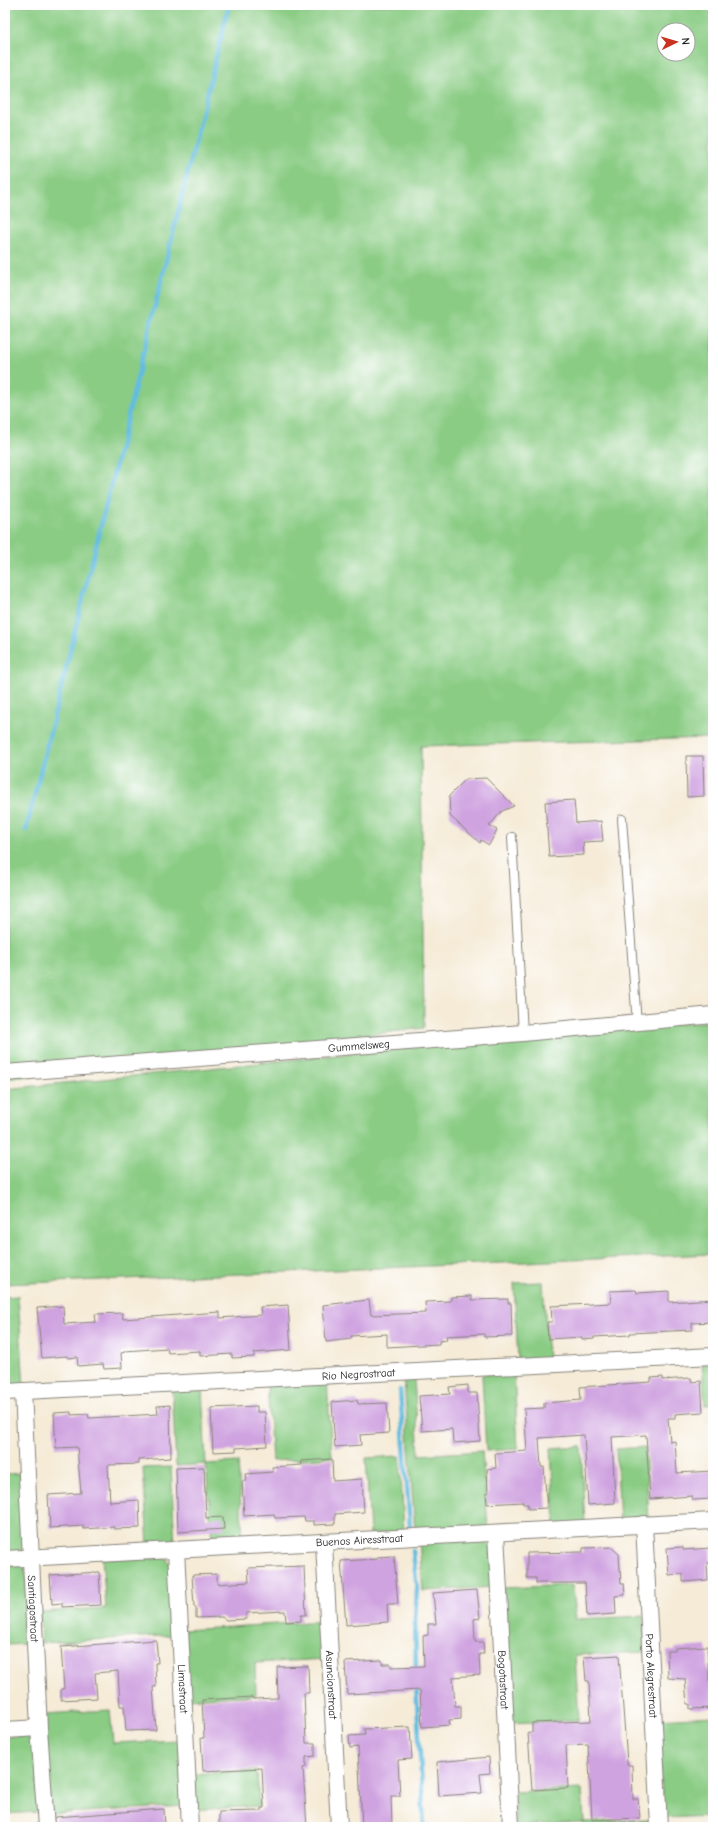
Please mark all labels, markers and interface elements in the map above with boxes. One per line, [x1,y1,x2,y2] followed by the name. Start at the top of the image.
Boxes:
[656,22,696,62] north arrow
[679,37,692,45] text: N
[328,1037,390,1055] street label: Gummelsweg
[322,1366,396,1383] street label: Rio Negrostraat
[315,1532,404,1549] street label: Buenos Airesstraat
[25,1575,41,1644] street label: Santiagostraat
[642,1633,660,1719] street label: Porto Alegrestraat
[323,1650,339,1720] street label: Asuncionstraat
[495,1650,511,1711] street label: Bogotastraat
[175,1664,190,1715] street label: Limastraat

